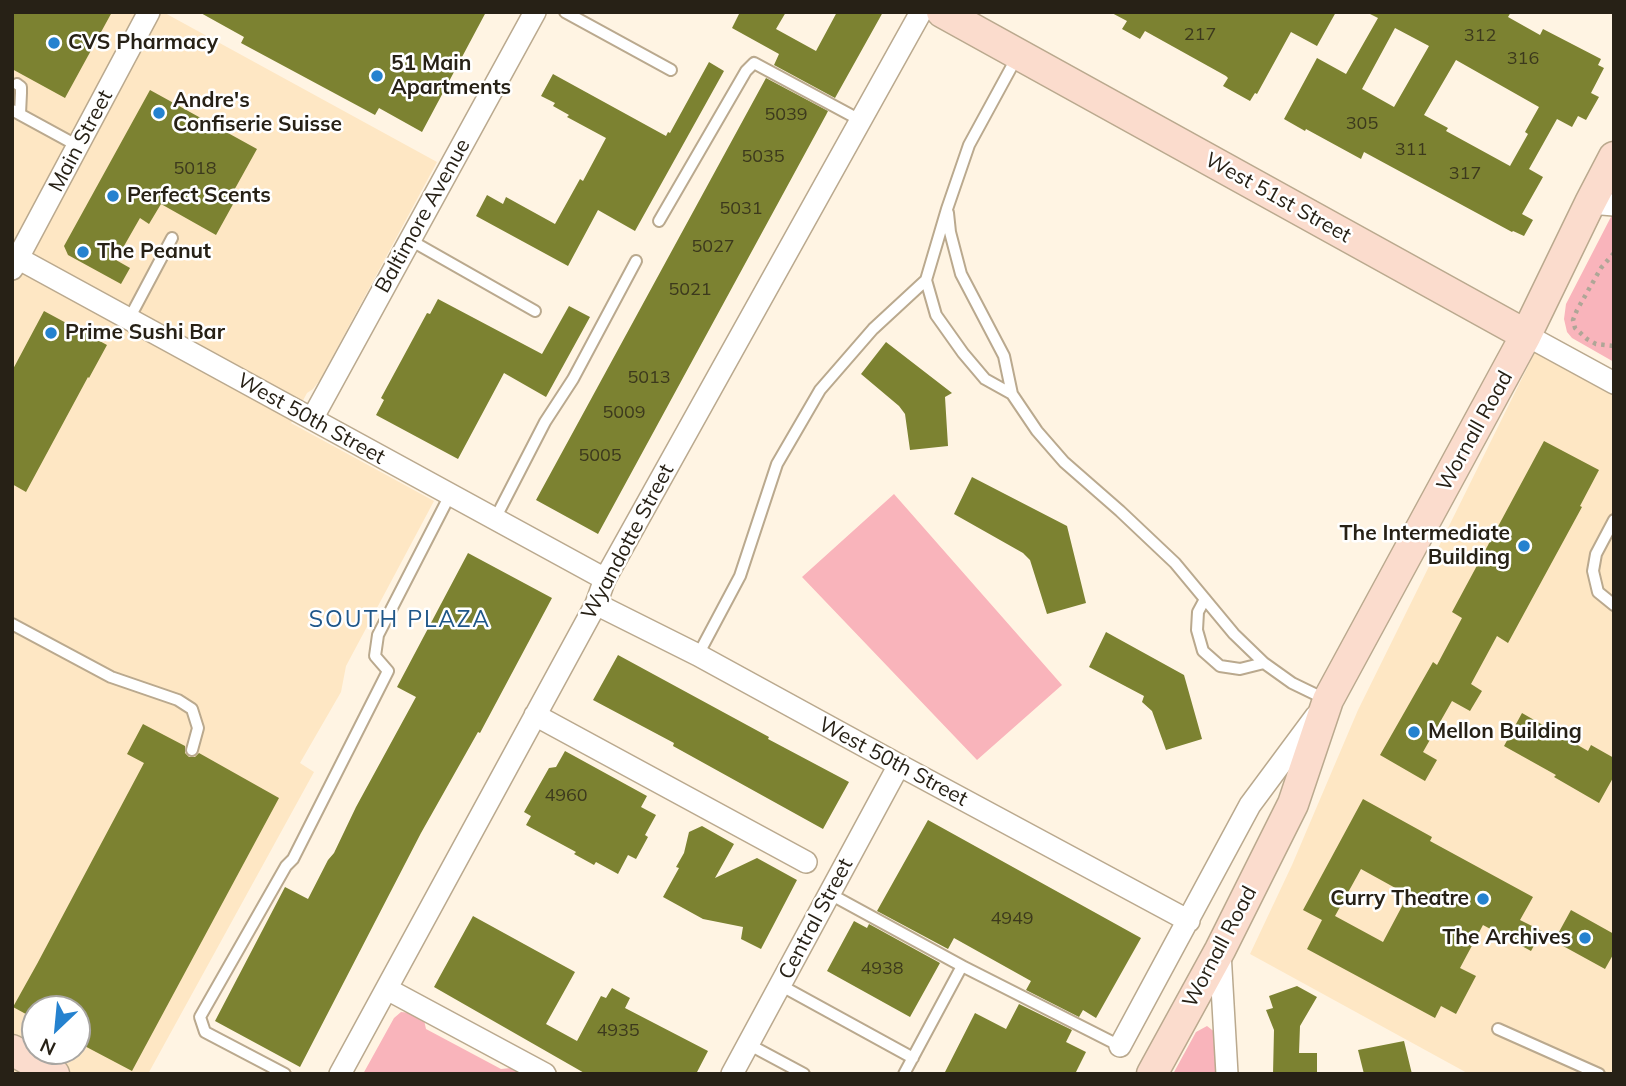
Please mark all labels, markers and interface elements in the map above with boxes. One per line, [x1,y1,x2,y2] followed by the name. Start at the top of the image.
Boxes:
[1184,24,1216,46] house number: 217
[1464,25,1496,47] house number: 312
[68,30,218,56] place label: CVS Pharmacy
[46,35,62,51] marker: CVS Pharmacy
[1507,48,1539,70] house number: 316
[391,51,511,101] place label: 51 Main Apartments
[369,68,385,84] marker: 51 Main Apartments
[44,86,118,196] street label: Main Street
[173,88,342,138] place label: Andre's Confiserie Suisse
[764,104,808,126] house number: 5039
[151,105,167,121] marker: Andre's Confiserie Suisse
[1346,113,1378,135] house number: 305
[370,135,476,297] street label: Baltimore Avenue
[1395,139,1427,161] house number: 311
[741,146,785,168] house number: 5035
[1201,147,1355,249] street label: West 51st Street
[173,158,217,180] house number: 5018
[1449,163,1481,185] house number: 317
[127,183,271,209] place label: Perfect Scents
[105,188,121,204] marker: Perfect Scents
[719,198,763,220] house number: 5031
[691,236,735,258] house number: 5027
[97,239,211,265] place label: The Peanut
[75,244,91,260] marker: The Peanut
[668,279,712,301] house number: 5021
[65,320,225,346] place label: Prime Sushi Bar
[43,325,59,341] marker: Prime Sushi Bar
[1432,366,1518,496] street label: Wornall Road
[627,367,671,389] house number: 5013
[233,368,389,470] street label: West 50th Street
[602,402,646,424] house number: 5009
[578,445,622,467] house number: 5005
[576,460,680,624] street label: Wyandotte Street
[1340,521,1510,571] place label: The Intermediate Building
[1516,538,1532,554] marker: The Intermediate Building
[310,606,490,634] district label: SOUTH PLAZA
[814,712,972,812] street label: West 50th Street
[1428,719,1582,745] place label: Mellon Building
[1406,724,1422,740] marker: Mellon Building
[544,785,588,807] house number: 4960
[774,854,858,984] street label: Central Street
[1178,882,1262,1012] street label: Wornall Road
[1330,886,1469,912] place label: Curry Theatre
[1475,891,1491,907] marker: Curry Theatre
[990,908,1034,930] house number: 4949
[1442,925,1571,951] place label: The Archives
[1577,930,1593,946] marker: The Archives
[860,958,904,980] house number: 4938
[21,995,91,1065] north arrow
[596,1020,640,1042] house number: 4935
[36,1033,59,1061] text: N

